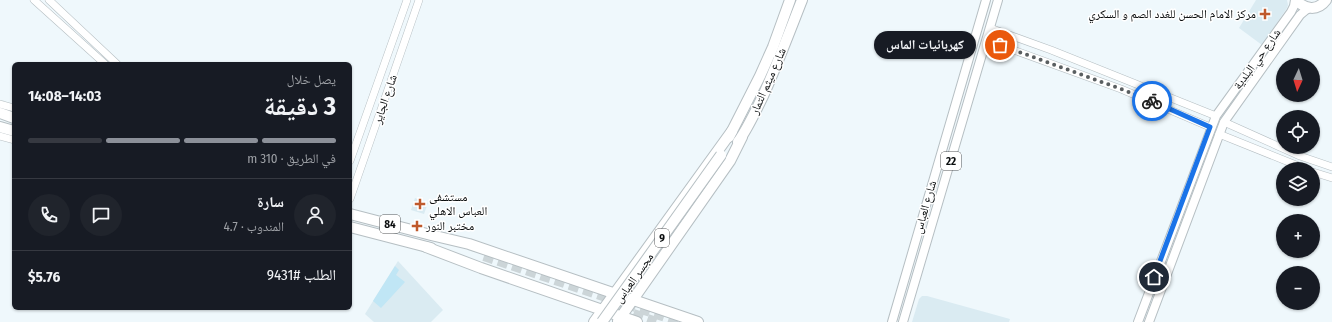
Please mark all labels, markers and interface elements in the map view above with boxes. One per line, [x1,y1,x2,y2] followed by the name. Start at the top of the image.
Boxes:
[1088,7,1256,24] place label: مركز الامام الحسن للغدد الصم و السكري
[1259,8,1271,20] marker: مركز الامام الحسن للغدد الصم و السكري
[1230,26,1286,94] street label: شارع حي البلدية
[983,28,1017,62] pin
[874,31,976,59] callout: كهربائيات الماس
[989,34,1011,56] icon: bag
[886,37,964,52] text: كهربائيات الماس
[747,46,790,118] street label: شارع ميثم التمار
[1276,58,1320,102] north arrow
[1276,58,1320,310] map controls
[287,72,336,87] text: يصل خلال
[370,73,401,127] street label: شارع الجاير
[1132,81,1172,121] courier
[28,87,101,105] text: 14:03–14:08
[1141,90,1163,112] icon: bike
[264,91,336,122] text: 3 دقيقة
[1276,110,1320,154] button: locate
[247,151,336,166] text: في الطريق · 310 m
[941,152,961,170] road number: 22
[1276,162,1320,206] button: layers
[911,179,940,235] street label: شارع العباس
[429,190,487,221] place label: مستشفى العباس الاهلي
[257,193,284,211] text: سارة
[28,194,70,236] button: phone
[80,194,122,236] button: chat
[294,194,336,236] button: person
[414,198,426,210] marker: مستشفى العباس الاهلي
[1276,214,1320,258] button: +
[380,215,400,233] road number: 84
[224,219,284,234] text: المندوب · 4.7
[425,219,474,233] place label: مختبر النور
[411,220,423,232] marker: مختبر النور
[655,229,669,247] road number: 9
[612,250,657,306] street label: مجسر العباس
[1137,260,1171,294] pin
[267,266,336,284] text: الطلب #9431
[1143,266,1165,288] icon: home
[1276,266,1320,310] button: −
[28,268,60,286] text: $5.76

